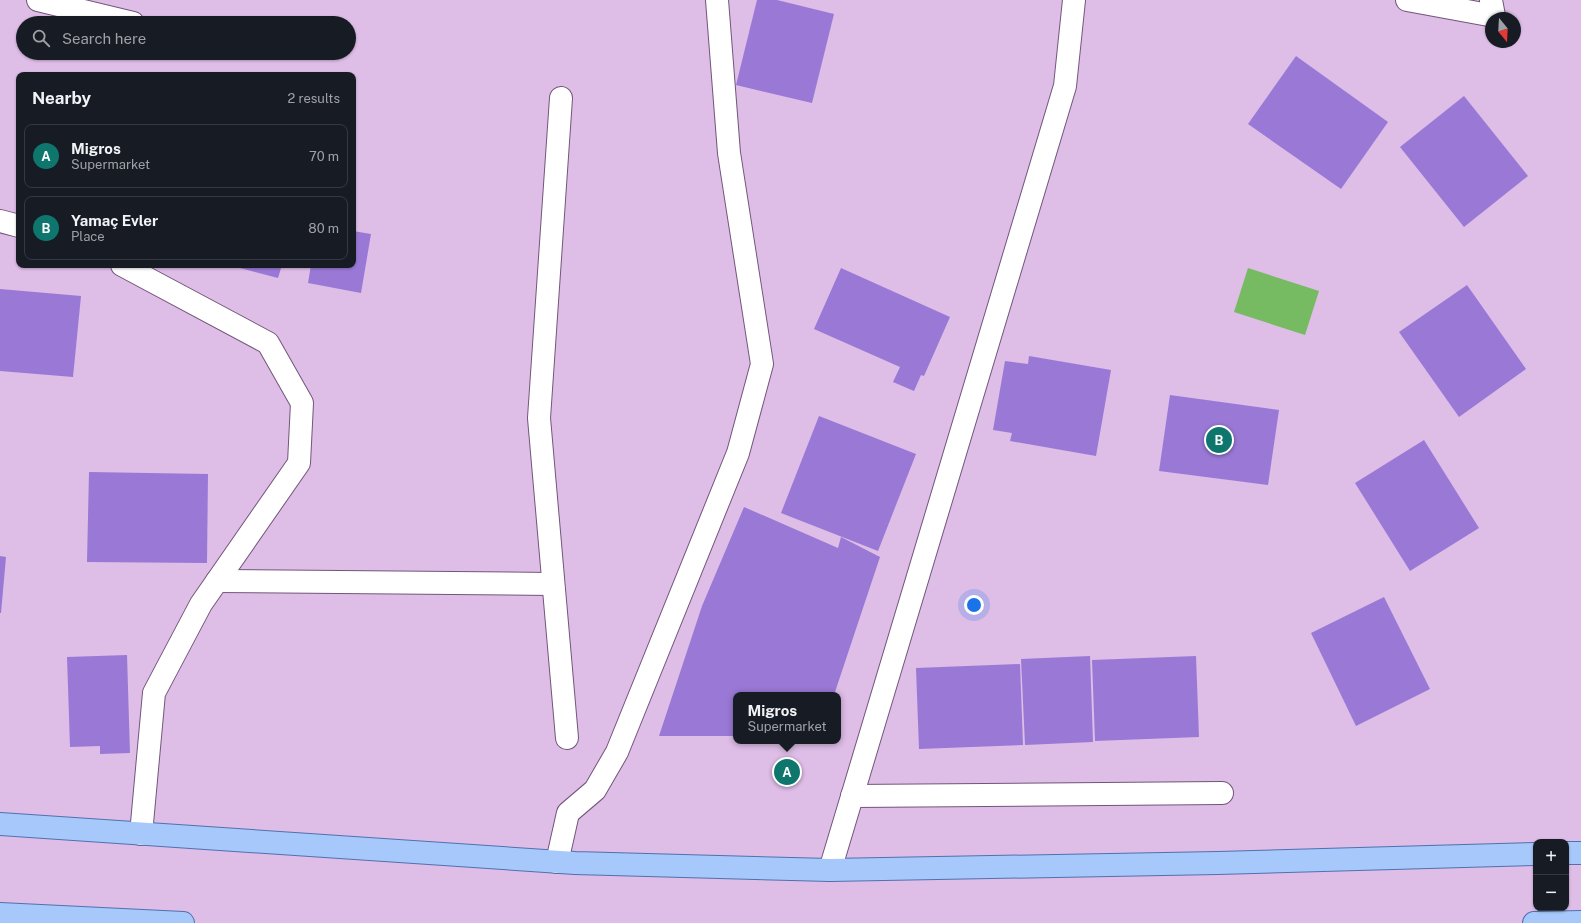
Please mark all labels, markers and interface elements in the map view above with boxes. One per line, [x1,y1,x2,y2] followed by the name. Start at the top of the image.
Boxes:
[1485,12,1521,48] north arrow
[16,16,356,60] search box
[30,27,52,49] icon: search
[62,30,146,47] text: Search here
[32,88,91,108] text: Nearby
[288,91,340,106] text: 2 results
[71,140,121,157] text: Migros
[41,149,51,164] text: A
[309,149,339,164] text: 70 m
[71,157,150,172] text: Supermarket
[71,212,158,229] text: Yamaç Evler
[42,221,50,236] text: B
[308,221,339,236] text: 80 m
[71,229,105,244] text: Place
[1206,425,1232,455] pin: B
[964,595,984,615] your location
[733,692,841,744] popup
[747,702,797,719] text: Migros
[747,719,827,734] text: Supermarket
[774,757,800,787] pin: A
[1533,839,1569,911] map controls
[1533,839,1569,875] button: +
[1533,875,1569,911] button: −

